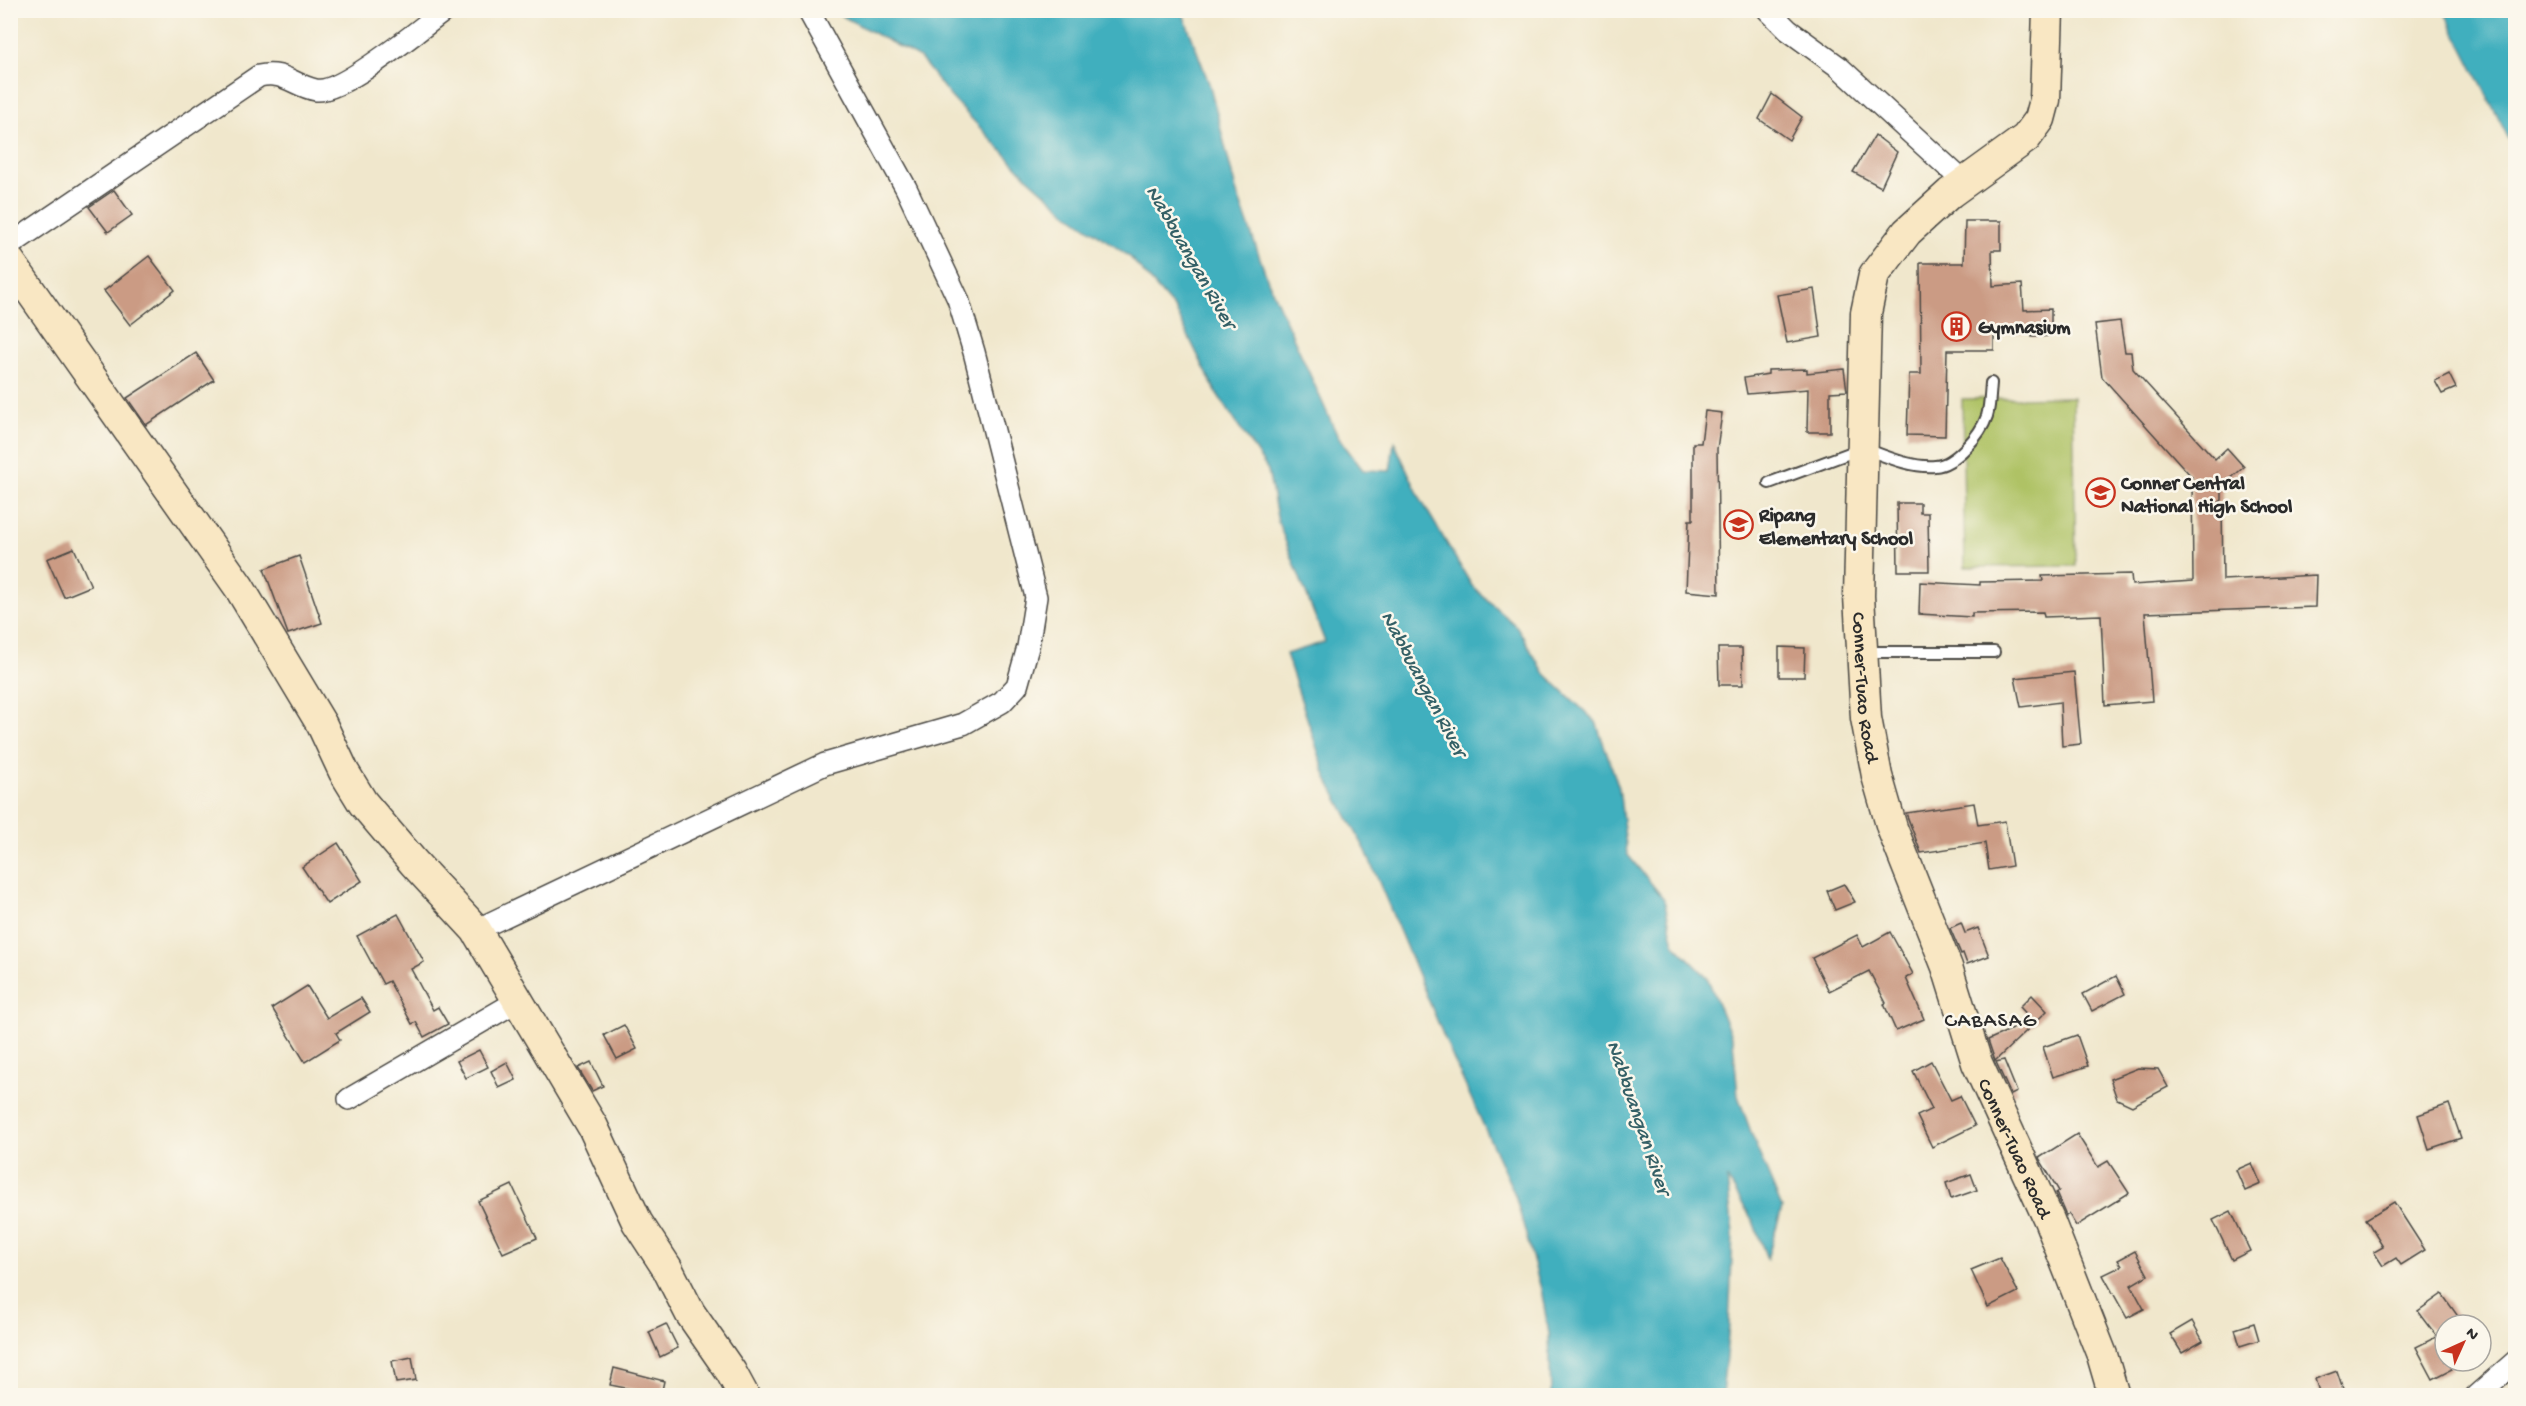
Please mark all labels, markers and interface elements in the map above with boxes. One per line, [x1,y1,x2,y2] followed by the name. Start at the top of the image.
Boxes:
[1138,182,1242,338] water label: Nabbuangan River
[1941,310,1973,342] building icon: Gymnasium
[1978,318,2071,341] place label: Gymnasium
[2120,474,2293,520] place label: Conner Central National High School
[2084,477,2116,509] school or university icon: Conner Central National High School
[1758,506,1914,552] place label: Ripang Elementary School
[1722,509,1754,541] school or university icon: Ripang Elementary School
[1373,608,1473,765] water label: Nabbuangan River
[1845,612,1883,767] street label: Conner-Tuao Road
[1945,1010,2037,1035] district label: CABASAG
[1599,1038,1676,1202] water label: Nabbuangan River
[1971,1076,2056,1225] street label: Conner-Tuao Road
[2433,1313,2493,1373] north arrow
[2461,1324,2482,1346] text: N

